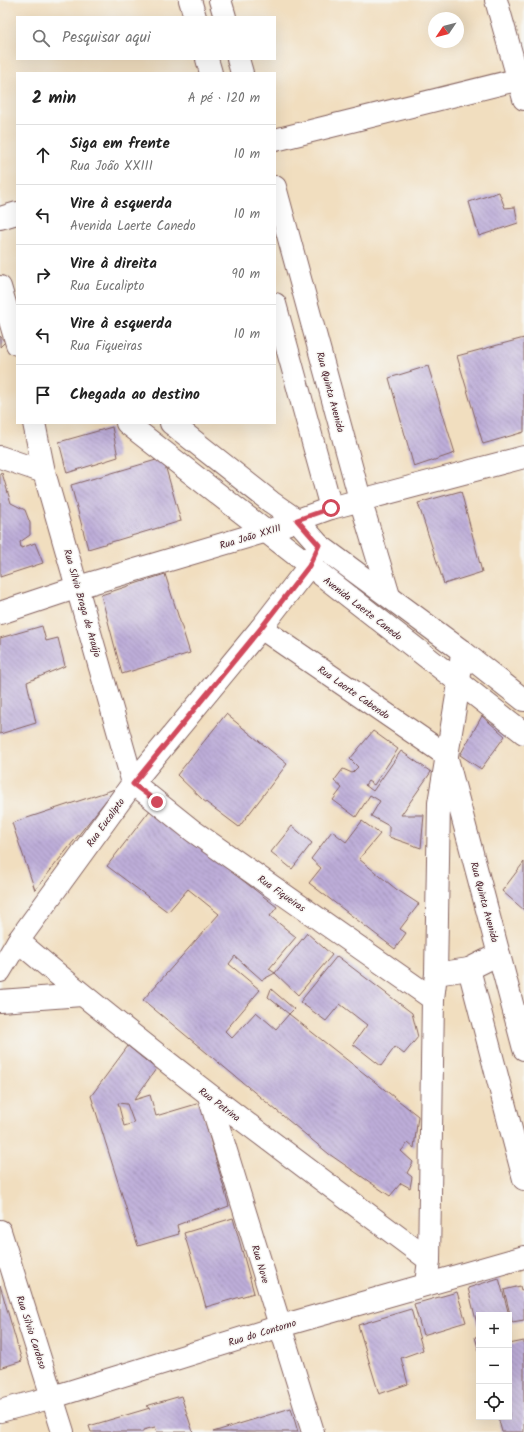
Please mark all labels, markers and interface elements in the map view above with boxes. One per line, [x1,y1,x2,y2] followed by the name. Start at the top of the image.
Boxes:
[428,12,464,48] north arrow
[16,16,276,60] search box
[62,26,151,50] text: Pesquisar aqui
[30,27,52,49] icon: search
[32,85,76,112] text: 2 min
[188,88,260,109] text: A pé · 120 m
[70,132,170,156] text: Siga em frente
[32,144,54,166] icon: ahead
[234,144,260,165] text: 10 m
[70,156,153,177] text: Rua João XXIII
[70,192,172,216] text: Vire à esquerda
[32,204,54,226] icon: left
[234,204,260,225] text: 10 m
[70,216,196,237] text: Avenida Laerte Canedo
[70,252,157,276] text: Vire à direita
[32,264,54,286] icon: right
[232,264,260,285] text: 90 m
[70,276,144,297] text: Rua Eucalipto
[70,312,172,336] text: Vire à esquerda
[32,324,54,346] icon: left
[234,324,260,345] text: 10 m
[70,336,142,357] text: Rua Fiqueiras
[312,350,349,435] street label: Rua Quinta Avenida
[70,383,200,407] text: Chegada ao destino
[32,384,54,406] icon: arrive
[322,499,340,517] route start
[218,520,283,554] street label: Rua João XXIII
[59,547,105,660] street label: Rua Silvio Braga de Araújo
[319,573,406,645] street label: Avenida Laerte Canedo
[314,662,393,724] street label: Rua Laerte Cabendo
[148,793,166,811] route end
[83,794,129,850] street label: Rua Eucalipto
[466,860,503,945] street label: Rua Quinta Avenida
[254,871,309,917] street label: Rua Fiqueiras
[195,1084,244,1126] street label: Rua Petrina
[247,1243,274,1286] street label: Rua Nove
[12,1293,51,1372] street label: Rua Silvio Cardoso
[476,1312,512,1420] map controls
[476,1312,512,1348] button: +
[226,1315,299,1351] street label: Rua do Contorno
[476,1348,512,1384] button: −
[476,1384,512,1420] button: locate

